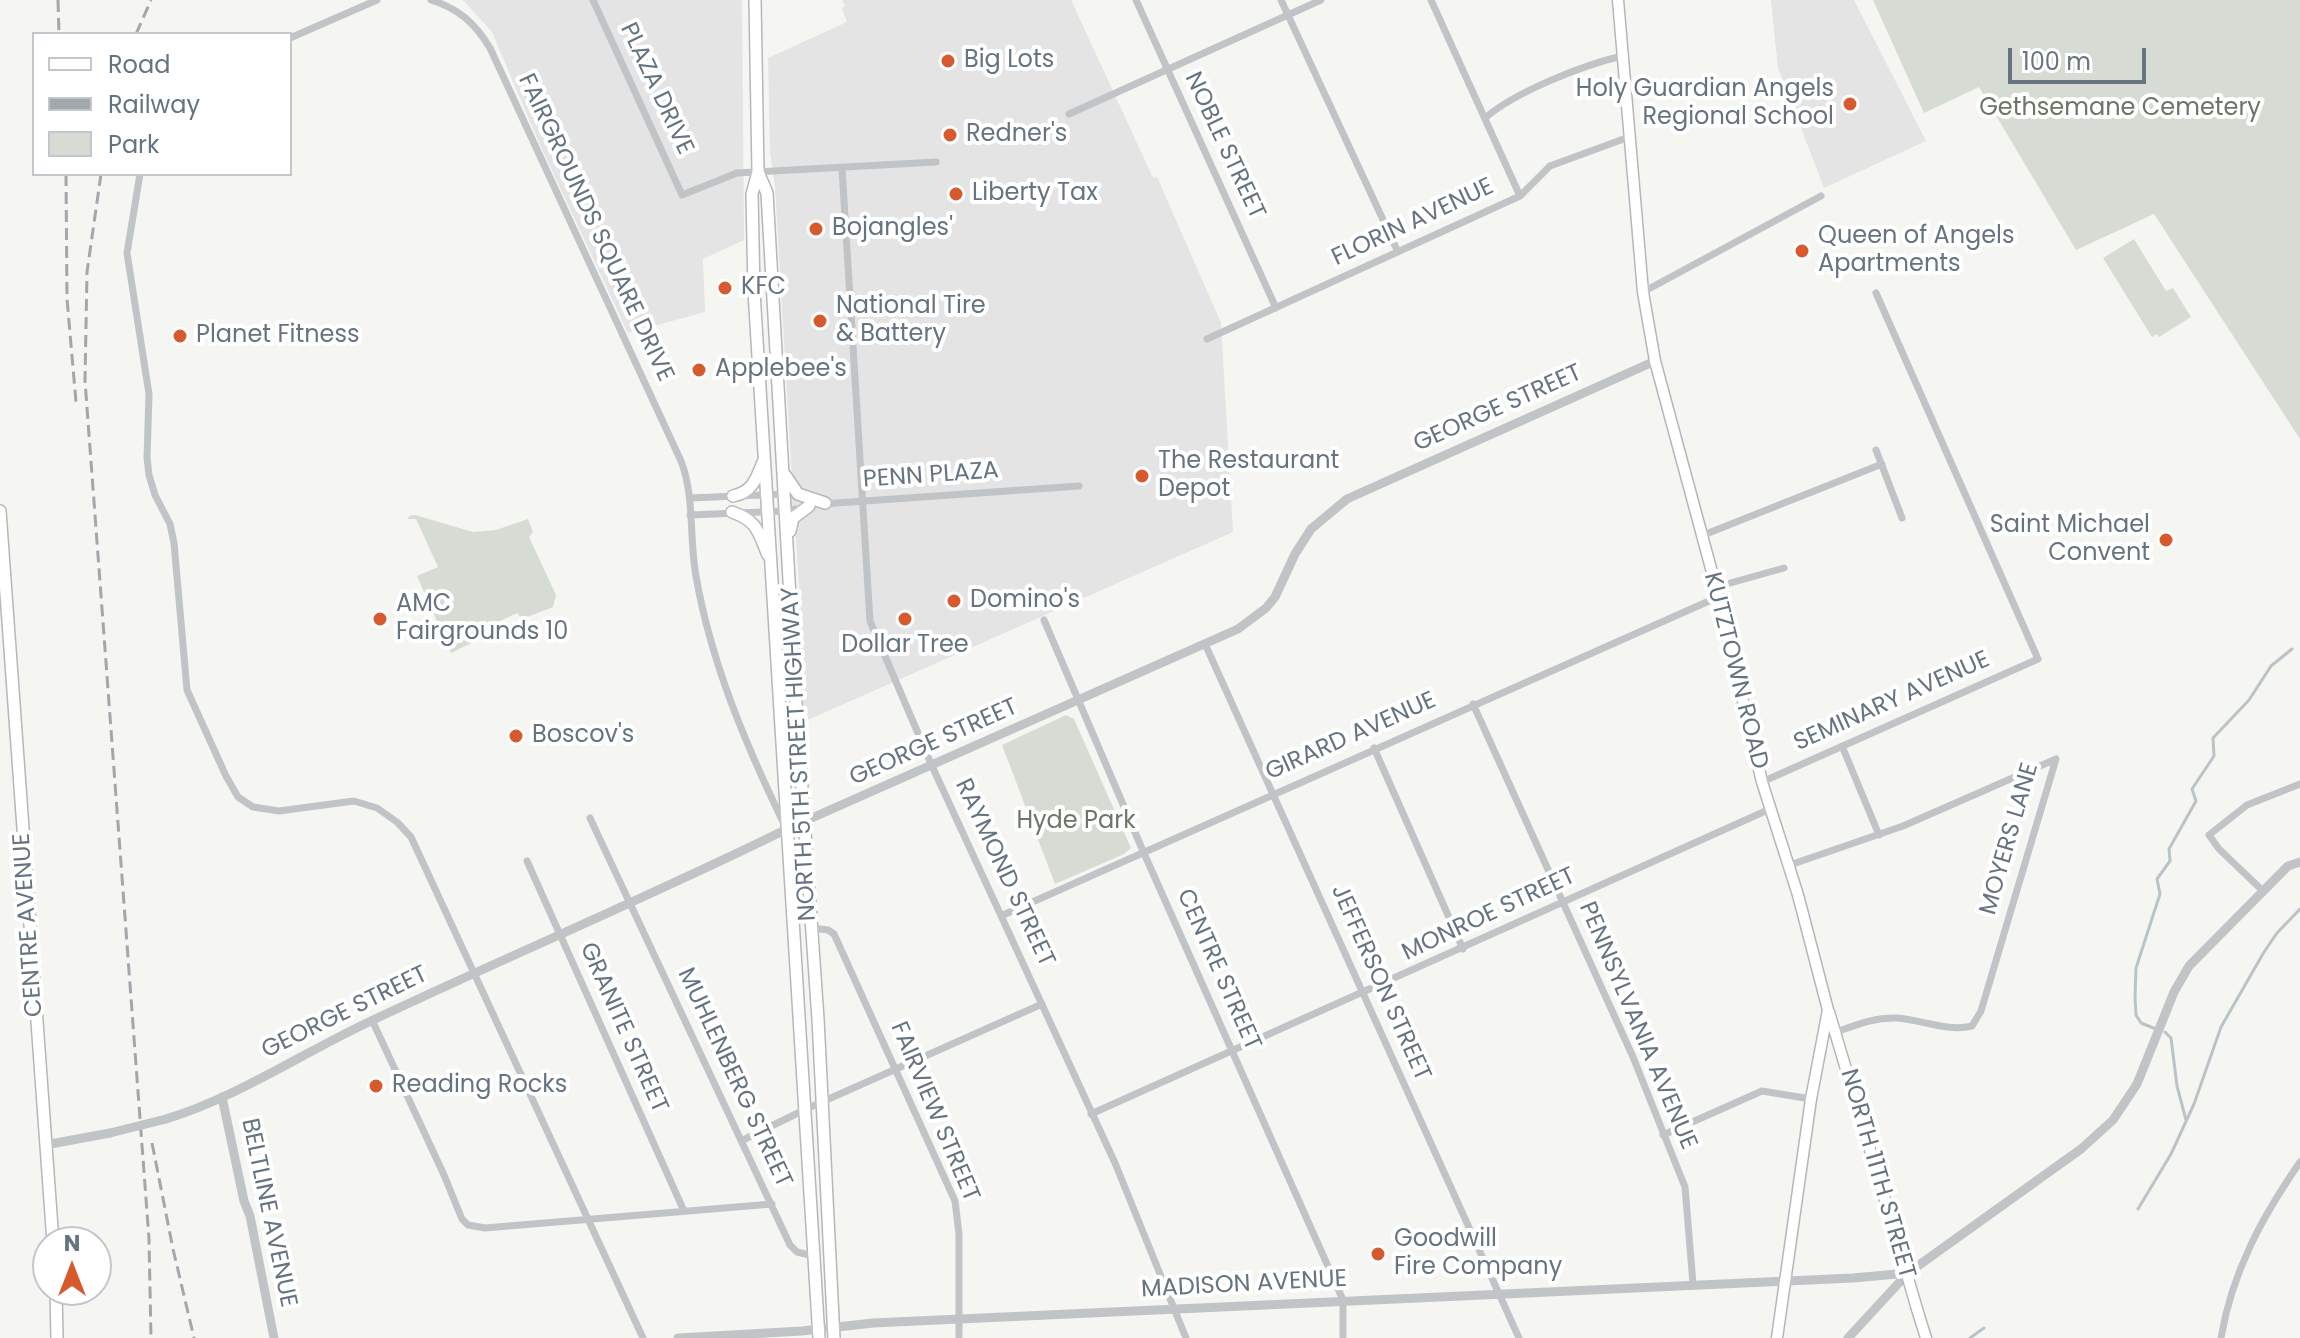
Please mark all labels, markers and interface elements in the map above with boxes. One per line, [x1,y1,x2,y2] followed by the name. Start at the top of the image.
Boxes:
[613,19,699,159] street label: PLAZA DRIVE
[32,32,292,176] legend
[2012,32,2150,82] scale bar
[2022,45,2091,78] text: 100 m
[964,47,1054,75] place label: Big Lots
[108,48,170,81] text: Road
[939,52,957,70] marker: Big Lots
[1177,68,1271,224] street label: NOBLE STREET
[511,70,679,386] street label: FAIRGROUNDS SQUARE DRIVE
[1576,76,1834,132] place label: Holy Guardian Angels Regional School
[108,88,200,121] text: Railway
[1841,95,1859,113] marker: Holy Guardian Angels Regional School
[1979,95,2261,123] park label: Gethsemane Cemetery
[966,121,1067,149] place label: Redner's
[941,126,959,144] marker: Redner's
[108,128,159,161] text: Park
[1328,173,1498,273] street label: FLORIN AVENUE
[972,180,1098,208] place label: Liberty Tax
[947,185,965,203] marker: Liberty Tax
[832,215,953,243] place label: Bojangles'
[807,220,825,238] marker: Bojangles'
[1818,223,2015,279] place label: Queen of Angels Apartments
[1793,242,1811,260] marker: Queen of Angels Apartments
[741,274,786,302] place label: KFC
[716,279,734,297] marker: KFC
[836,293,986,349] place label: National Tire & Battery
[811,312,829,330] marker: National Tire & Battery
[196,322,359,350] place label: Planet Fitness
[171,327,189,345] marker: Planet Fitness
[715,356,847,384] place label: Applebee's
[1409,359,1587,459] street label: GEORGE STREET
[690,361,708,379] marker: Applebee's
[1158,448,1339,504] place label: The Restaurant Depot
[862,457,1000,495] street label: PENN PLAZA
[1133,467,1151,485] marker: The Restaurant Depot
[1990,512,2150,568] place label: Saint Michael Convent
[2157,531,2175,549] marker: Saint Michael Convent
[1697,570,1773,772] street label: KUTZTOWN ROAD
[777,586,823,922] street label: NORTH 5TH STREET HIGHWAY
[970,587,1080,615] place label: Domino's
[396,591,568,647] place label: AMC Fairgrounds 10
[945,592,963,610] marker: Domino's
[371,610,389,628] marker: AMC Fairgrounds 10
[896,610,914,628] marker: Dollar Tree
[841,632,969,660] place label: Dollar Tree
[1790,646,1994,758] street label: SEMINARY AVENUE
[1261,687,1441,787] street label: GIRARD AVENUE
[845,693,1023,793] street label: GEORGE STREET
[532,722,634,750] place label: Boscov's
[507,727,525,745] marker: Boscov's
[1975,760,2045,918] street label: MOYERS LANE
[948,775,1060,971] street label: RAYMOND STREET
[1016,808,1136,836] park label: Hyde Park
[8,832,50,1018] street label: CENTRE AVENUE
[1398,862,1580,968] street label: MONROE STREET
[1324,880,1436,1086] street label: JEFFERSON STREET
[1170,885,1266,1055] street label: CENTRE STREET
[1572,898,1702,1154] street label: PENNSYLVANIA AVENUE
[573,938,673,1118] street label: GRANITE STREET
[257,960,433,1066] street label: GEORGE STREET
[670,964,798,1192] street label: MUHLENBERG STREET
[883,1018,985,1206] street label: FAIRVIEW STREET
[1833,1066,1921,1282] street label: NORTH 11TH STREET
[392,1072,567,1100] place label: Reading Rocks
[367,1077,385,1095] marker: Reading Rocks
[234,1116,302,1310] street label: BELTLINE AVENUE
[32,1226,112,1306] north arrow
[1394,1226,1562,1282] place label: Goodwill Fire Company
[64,1228,80,1259] text: N
[1369,1245,1387,1263] marker: Goodwill Fire Company
[1140,1265,1348,1305] street label: MADISON AVENUE

